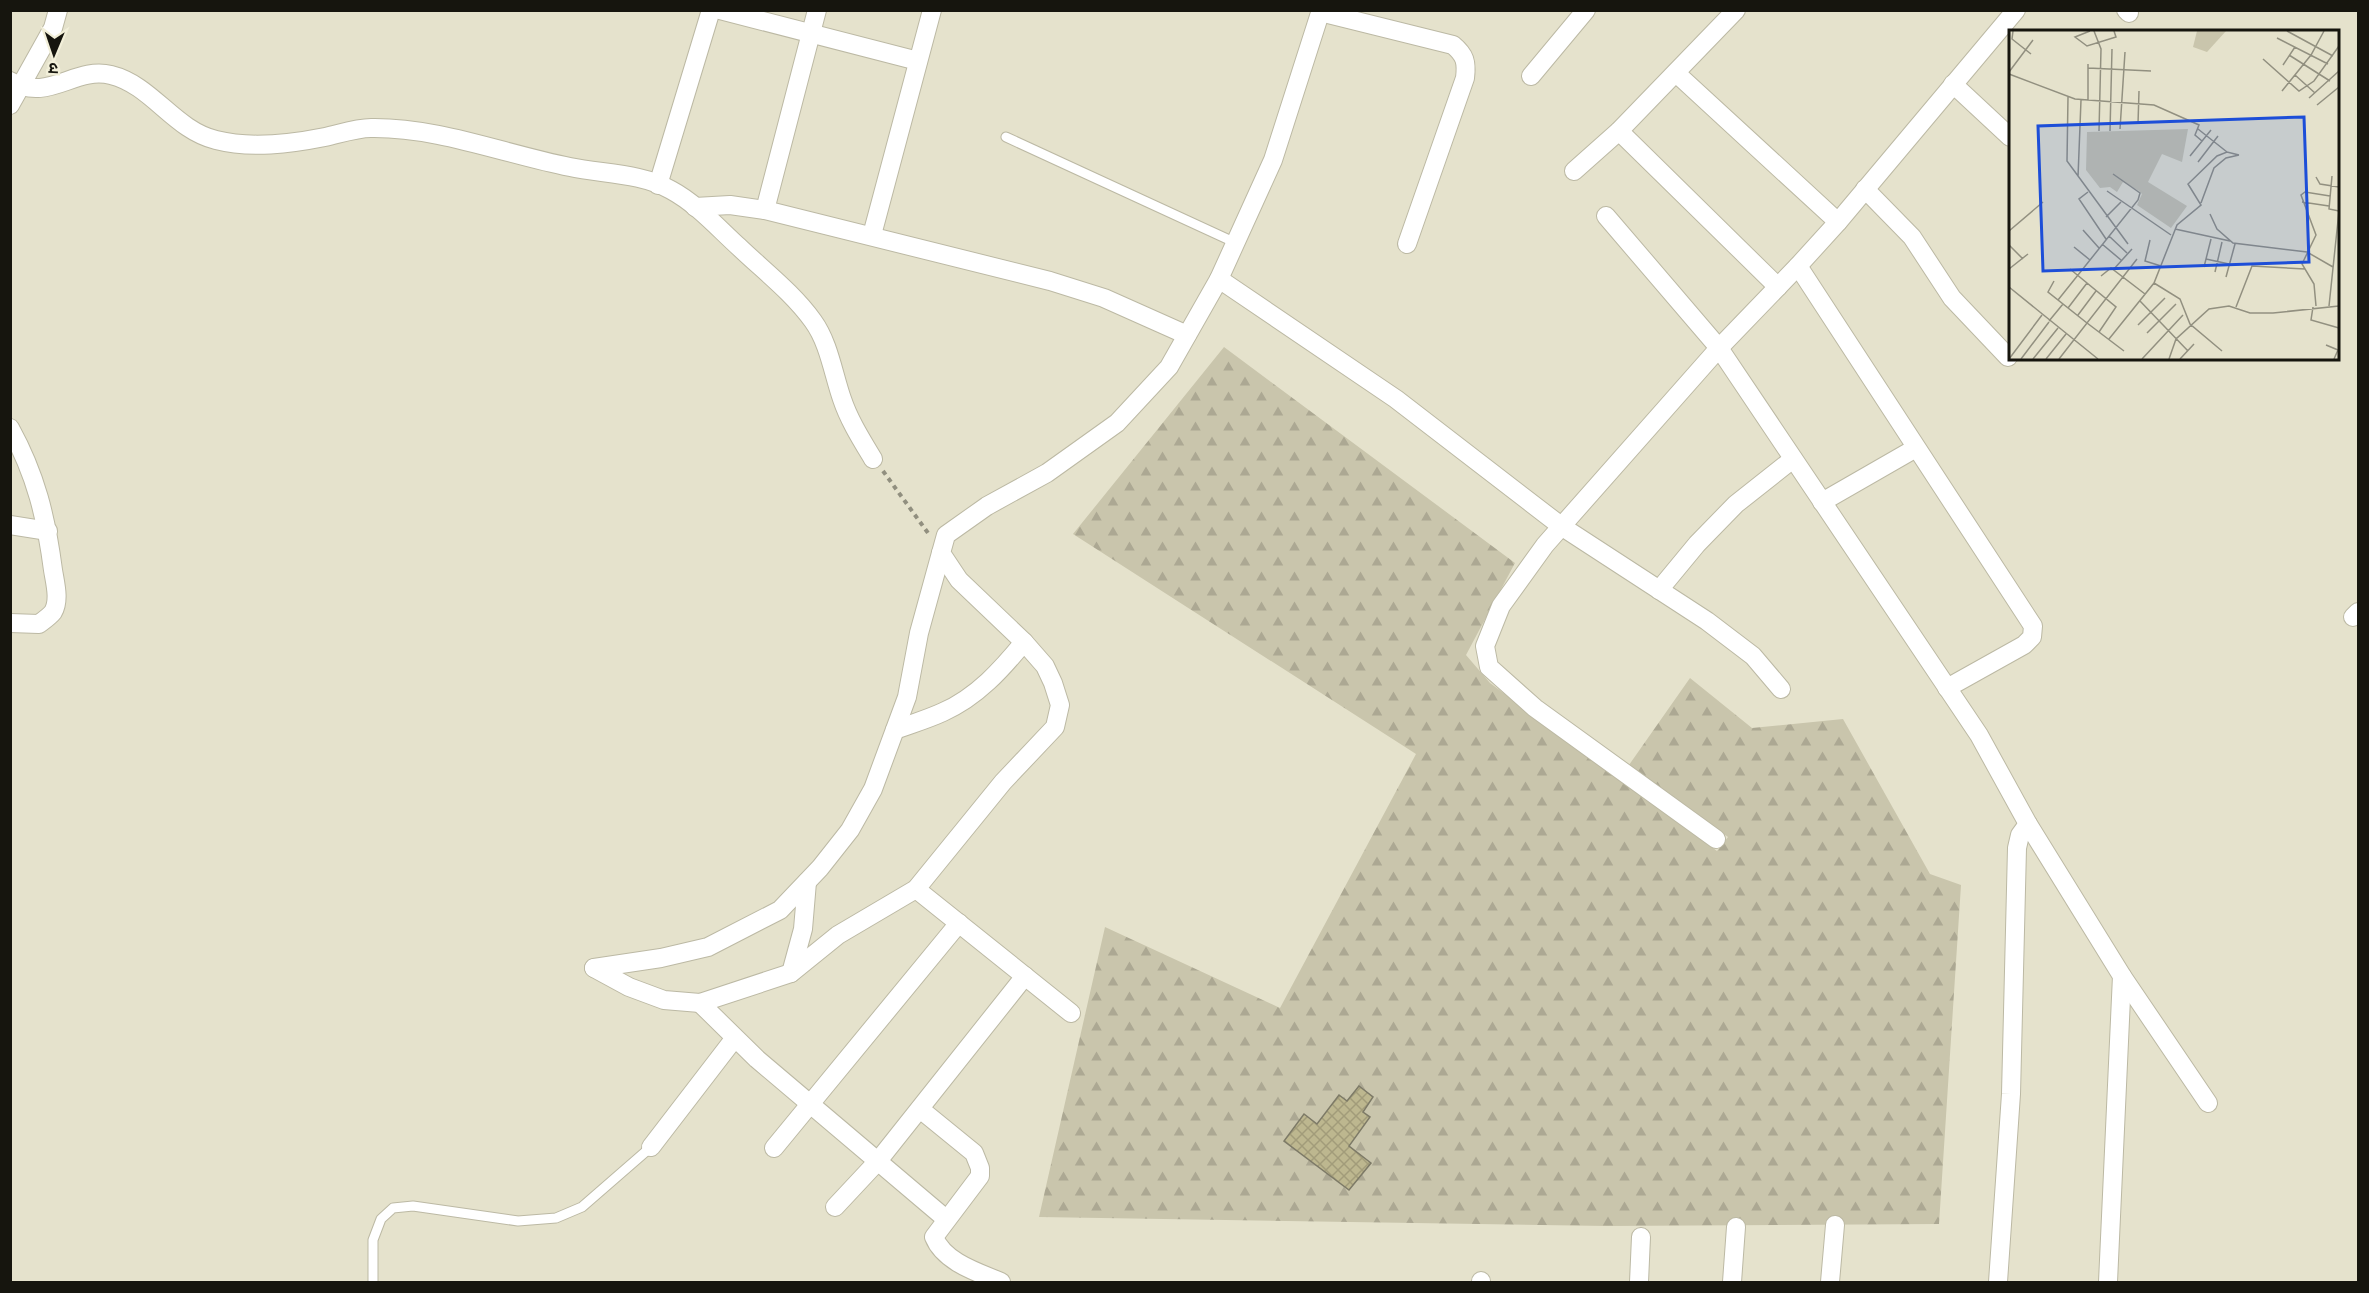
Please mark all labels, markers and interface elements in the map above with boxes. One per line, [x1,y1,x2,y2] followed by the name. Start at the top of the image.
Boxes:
[24,24,84,84] north arrow
[2009,30,2339,360] inset map
[48,59,59,79] text: उ

